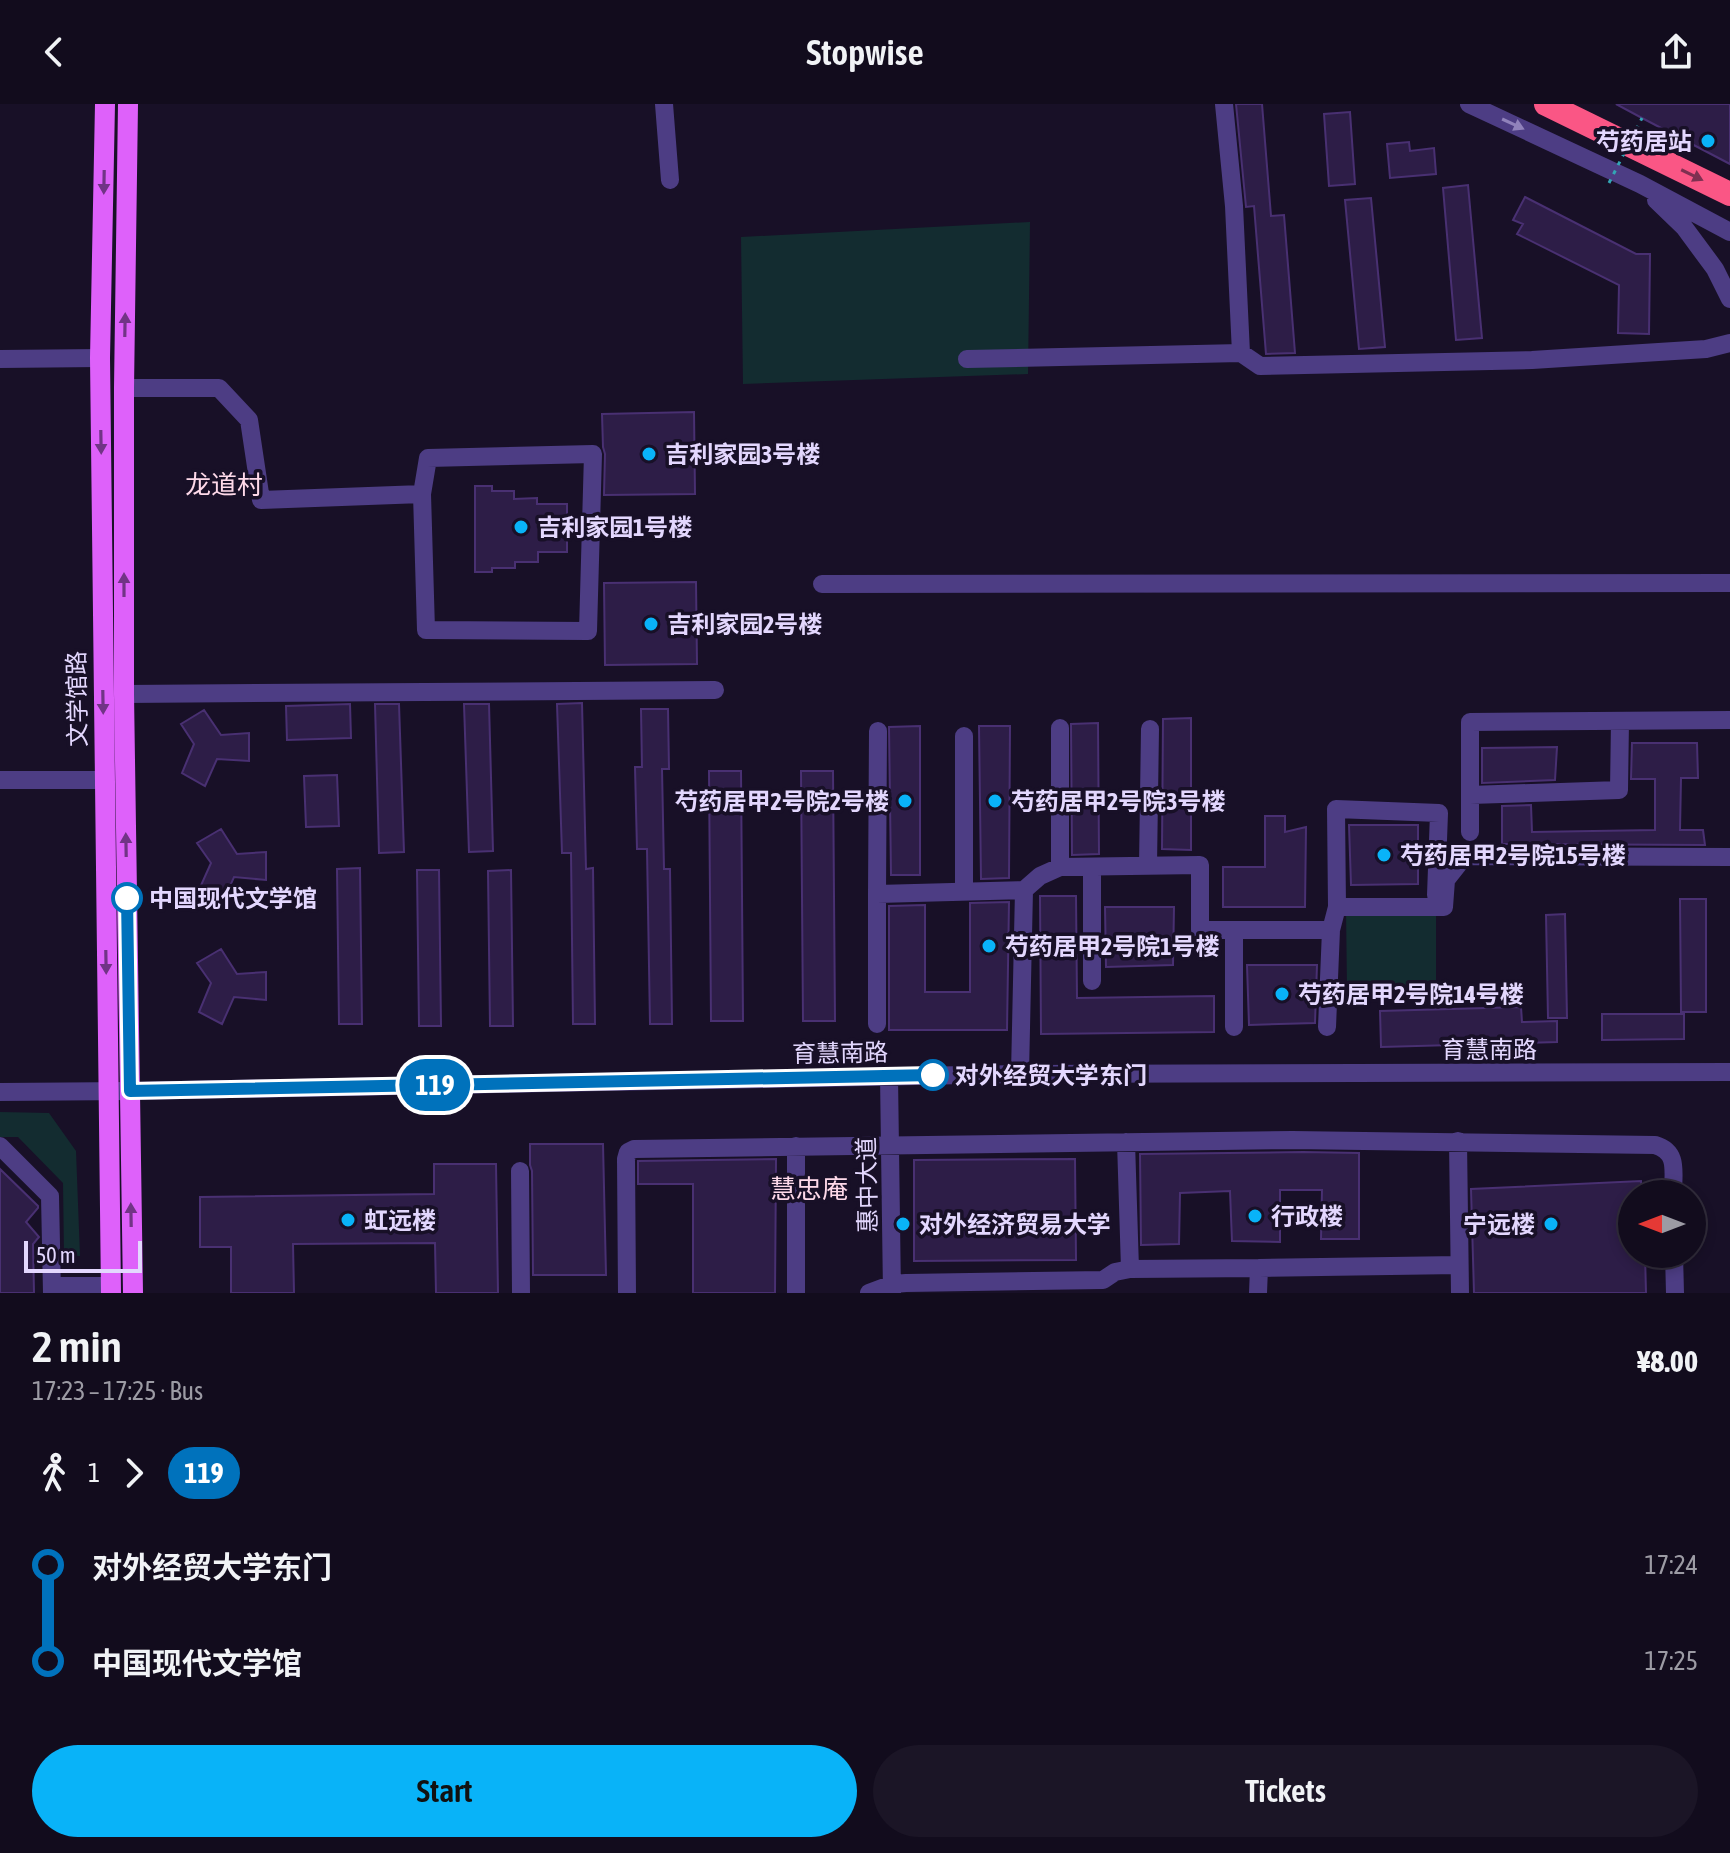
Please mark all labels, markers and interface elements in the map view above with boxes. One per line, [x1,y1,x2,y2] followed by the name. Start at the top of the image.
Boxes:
[32,30,76,74] icon: back
[1654,30,1698,74] icon: share
[806,31,924,73] text: Stopwise
[1501,117,1525,131] one-way arrow
[1596,128,1692,155] place label: 芍药居站
[1699,132,1717,150] marker: 芍药居站
[1680,169,1703,182] one-way arrow
[98,170,110,195] one-way arrow
[119,312,131,337] one-way arrow
[95,430,107,455] one-way arrow
[665,441,820,468] place label: 吉利家园3号楼
[640,445,658,463] marker: 吉利家园3号楼
[185,470,263,500] district label: 龙道村
[537,514,692,541] place label: 吉利家园1号楼
[512,518,530,536] marker: 吉利家园1号楼
[118,572,130,597] one-way arrow
[667,611,822,638] place label: 吉利家园2号楼
[642,615,660,633] marker: 吉利家园2号楼
[63,651,91,747] street label: 文学馆路
[97,690,109,715] one-way arrow
[674,788,889,815] place label: 芍药居甲2号院2号楼
[1011,788,1226,815] place label: 芍药居甲2号院3号楼
[896,792,914,810] marker: 芍药居甲2号院2号楼
[986,792,1004,810] marker: 芍药居甲2号院3号楼
[120,832,133,857] one-way arrow
[1400,842,1626,869] place label: 芍药居甲2号院15号楼
[1375,846,1393,864] marker: 芍药居甲2号院15号楼
[112,883,142,913] marker: 中国现代文学馆
[149,885,317,912] place label: 中国现代文学馆
[1005,933,1220,960] place label: 芍药居甲2号院1号楼
[980,937,998,955] marker: 芍药居甲2号院1号楼
[100,950,113,975] one-way arrow
[1298,981,1524,1008] place label: 芍药居甲2号院14号楼
[1273,985,1291,1003] marker: 芍药居甲2号院14号楼
[1441,1036,1537,1063] street label: 育慧南路
[792,1039,888,1067] street label: 育慧南路
[389,1059,481,1111] line badge: 119
[918,1060,948,1090] marker: 对外经贸大学东门
[955,1062,1147,1089] place label: 对外经贸大学东门
[415,1069,455,1101] text: 119
[853,1137,881,1233] street label: 惠中大道
[770,1174,848,1204] district label: 慧忠庵
[1618,1180,1706,1268] north arrow
[1618,1180,1706,1268] map controls
[125,1202,138,1227] one-way arrow
[1271,1203,1343,1230] place label: 行政楼
[364,1207,436,1234] place label: 虹远楼
[1246,1207,1264,1225] marker: 行政楼
[339,1211,357,1229] marker: 虹远楼
[919,1211,1111,1238] place label: 对外经济贸易大学
[1463,1211,1535,1238] place label: 宁远楼
[894,1215,912,1233] marker: 对外经济贸易大学
[1542,1215,1560,1233] marker: 宁远楼
[24,1237,142,1273] scale bar
[36,1242,76,1268] text: 50 m
[32,1321,122,1371] text: 2 min
[1637,1344,1698,1378] text: ¥8.00
[32,1376,203,1406] text: 17:23 – 17:25 · Bus
[32,1451,76,1495] icon: walk
[112,1451,156,1495] icon: forward
[184,1457,224,1489] text: 119
[88,1458,100,1488] text: 1
[92,1550,332,1584] text: 对外经贸大学东门
[1644,1550,1698,1580] text: 17:24
[92,1646,302,1680] text: 中国现代文学馆
[1644,1646,1698,1676] text: 17:25
[32,1745,857,1837] button: Start
[873,1745,1698,1837] button: Tickets

